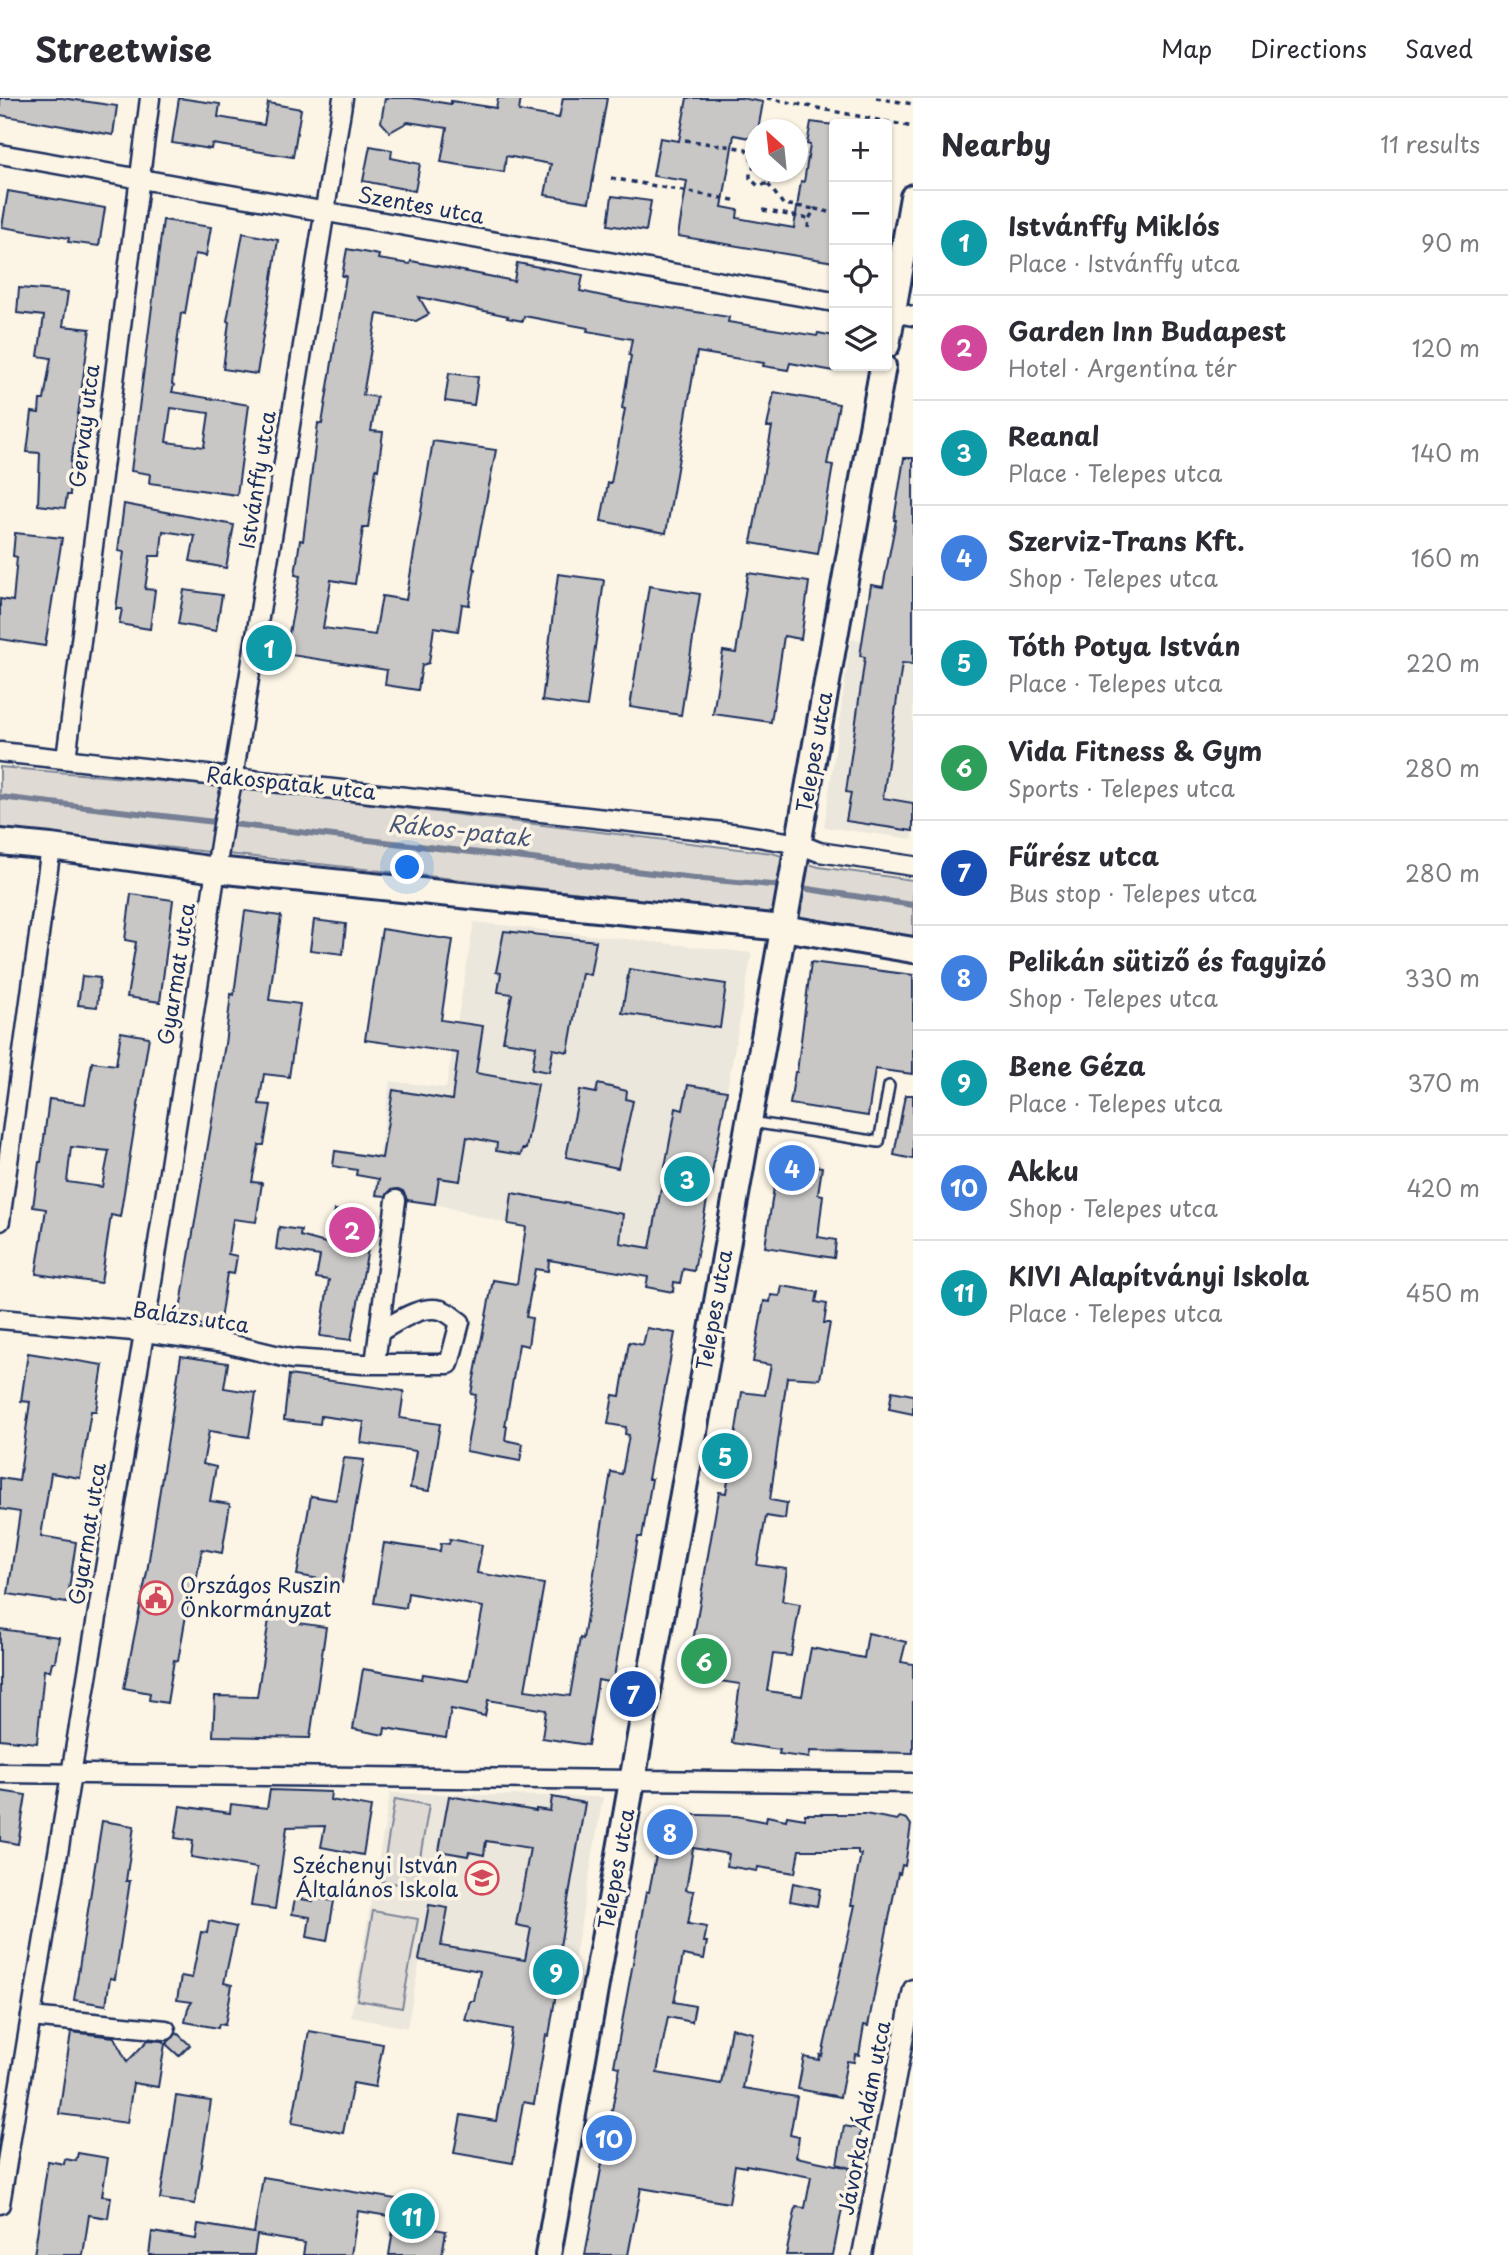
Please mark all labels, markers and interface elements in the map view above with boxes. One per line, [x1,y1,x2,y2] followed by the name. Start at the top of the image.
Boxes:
[35,23,212,73] text: Streetwise
[1161,30,1212,66] text: Map
[1250,30,1367,66] text: Directions
[1405,30,1473,66] text: Saved
[745,119,808,182] north arrow
[829,119,892,371] map controls
[829,119,892,182] button: +
[941,121,1051,166] text: Nearby
[1380,126,1480,161] text: 11 results
[356,177,487,231] street label: Szentes utca
[829,182,892,245] button: −
[1008,206,1220,245] text: Istvánffy Miklós
[959,225,970,260] text: 1
[1421,225,1480,260] text: 90 m
[829,245,892,308] button: locate
[1008,245,1240,280] text: Place · Istvánffy utca
[829,308,892,371] button: layers
[1008,311,1286,350] text: Garden Inn Budapest
[956,330,972,365] text: 2
[1412,330,1480,365] text: 120 m
[1008,350,1237,385] text: Hotel · Argentína tér
[60,362,106,489] street label: Gervay utca
[229,408,283,551] street label: Istvánffy utca
[1008,416,1099,455] text: Reanal
[956,435,972,470] text: 3
[1411,435,1480,470] text: 140 m
[1008,455,1222,490] text: Place · Telepes utca
[1008,521,1245,560] text: Szerviz-Trans Kft.
[956,540,972,575] text: 4
[1411,540,1480,575] text: 160 m
[1008,560,1218,595] text: Shop · Telepes utca
[246,622,292,674] pin: 1
[1008,626,1240,665] text: Tóth Potya István
[957,645,971,680] text: 5
[1406,645,1480,680] text: 220 m
[1008,665,1222,700] text: Place · Telepes utca
[787,689,839,815] street label: Telepes utca
[1008,731,1262,770] text: Vida Fitness & Gym
[956,750,972,785] text: 6
[1405,750,1480,785] text: 280 m
[205,757,378,807] street label: Rákospatak utca
[1008,770,1235,805] text: Sports · Telepes utca
[386,805,533,854] water label: Rákos-patak
[1008,836,1159,875] text: Fűrész utca
[390,850,424,884] your location
[957,855,971,890] text: 7
[1405,855,1480,890] text: 280 m
[1008,875,1256,910] text: Bus stop · Telepes utca
[148,900,202,1047] street label: Gyarmat utca
[1008,941,1326,980] text: Pelikán sütiző és fagyizó
[957,960,971,995] text: 8
[1404,960,1480,995] text: 330 m
[1008,980,1218,1015] text: Shop · Telepes utca
[1008,1046,1146,1085] text: Bene Géza
[957,1065,971,1100] text: 9
[1407,1065,1480,1100] text: 370 m
[1008,1085,1222,1120] text: Place · Telepes utca
[769,1142,815,1194] pin: 4
[1008,1151,1079,1190] text: Akku
[664,1153,710,1205] pin: 3
[950,1170,978,1205] text: 10
[1406,1170,1480,1205] text: 420 m
[1008,1190,1218,1225] text: Shop · Telepes utca
[329,1204,375,1256] pin: 2
[687,1247,739,1373] street label: Telepes utca
[1008,1256,1309,1295] text: KIVI Alapítványi Iskola
[954,1275,974,1310] text: 11
[1406,1275,1480,1310] text: 450 m
[131,1292,251,1340] street label: Balázs utca
[1008,1295,1222,1330] text: Place · Telepes utca
[702,1430,748,1482] pin: 5
[59,1460,113,1607] street label: Gyarmat utca
[180,1568,341,1624] place label: Országos Ruszin Önkormányzat
[137,1579,175,1617] public building icon: Országos Ruszin Önkormányzat
[681,1635,727,1687] pin: 6
[610,1668,656,1720] pin: 7
[589,1806,641,1932] street label: Telepes utca
[647,1806,693,1858] pin: 8
[292,1848,458,1904] place label: Széchenyi István Általános Iskola
[463,1859,501,1897] school or university icon: Széchenyi István Általános Iskola
[533,1946,579,1998] pin: 9
[828,2018,898,2218] street label: Jávorka Ádám utca
[586,2112,632,2164] pin: 10
[389,2190,435,2242] pin: 11

